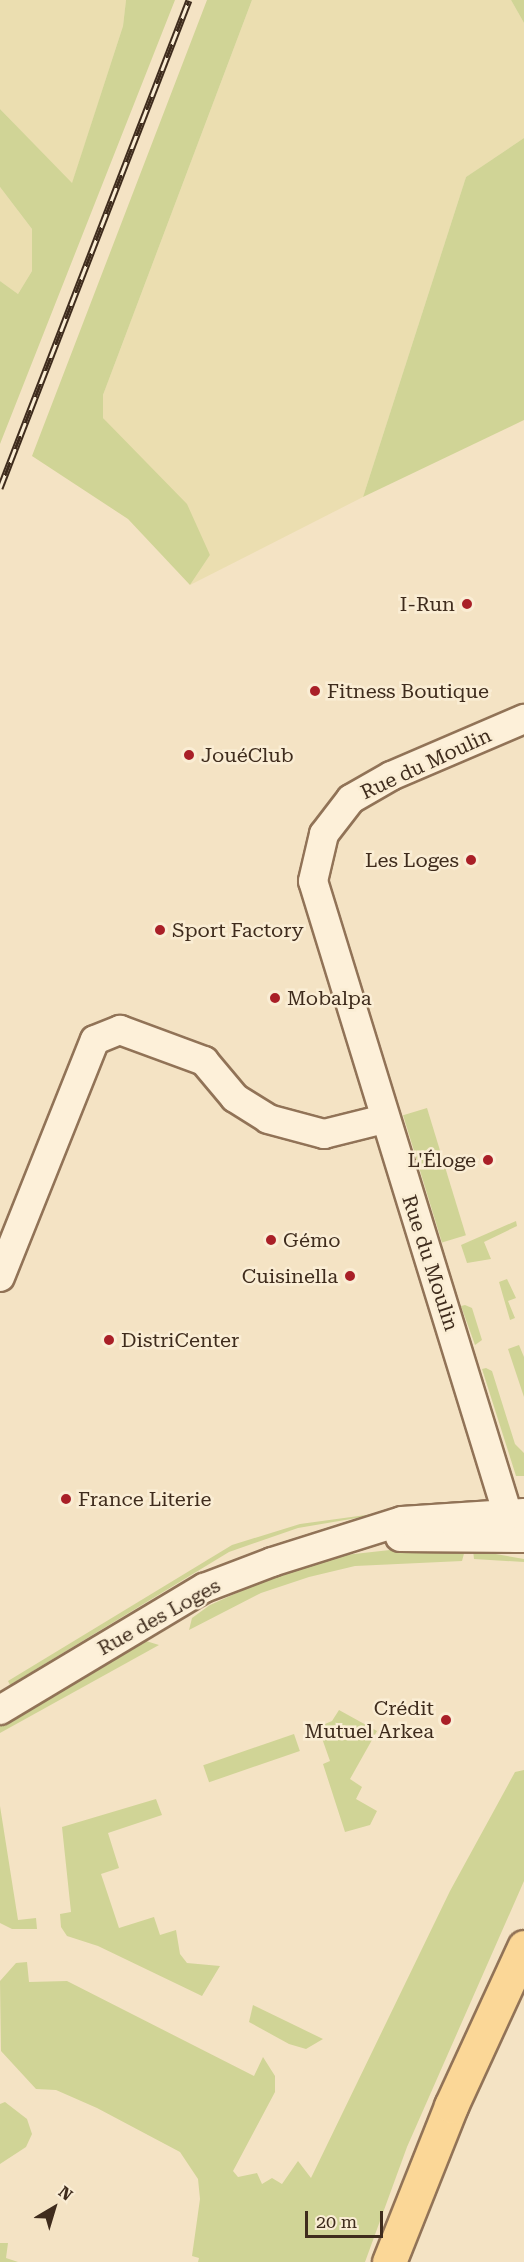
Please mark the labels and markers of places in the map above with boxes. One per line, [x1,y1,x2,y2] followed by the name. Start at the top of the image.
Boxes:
[400,592,455,616] place label: I-Run
[460,597,474,611] marker: I-Run
[327,679,489,703] place label: Fitness Boutique
[308,684,322,698] marker: Fitness Boutique
[201,743,294,767] place label: JouéClub
[182,748,196,762] marker: JouéClub
[365,848,459,872] place label: Les Loges
[464,853,478,867] marker: Les Loges
[172,918,304,942] place label: Sport Factory
[153,923,167,937] marker: Sport Factory
[287,986,372,1010] place label: Mobalpa
[268,991,282,1005] marker: Mobalpa
[408,1148,476,1172] place label: L'Éloge
[481,1153,495,1167] marker: L'Éloge
[283,1228,340,1252] place label: Gémo
[264,1233,278,1247] marker: Gémo
[242,1264,338,1288] place label: Cuisinella
[343,1269,357,1283] marker: Cuisinella
[121,1328,239,1352] place label: DistriCenter
[102,1333,116,1347] marker: DistriCenter
[78,1487,211,1511] place label: France Literie
[59,1492,73,1506] marker: France Literie
[305,1696,434,1743] place label: Crédit Mutuel Arkea
[439,1713,453,1727] marker: Crédit Mutuel Arkea

